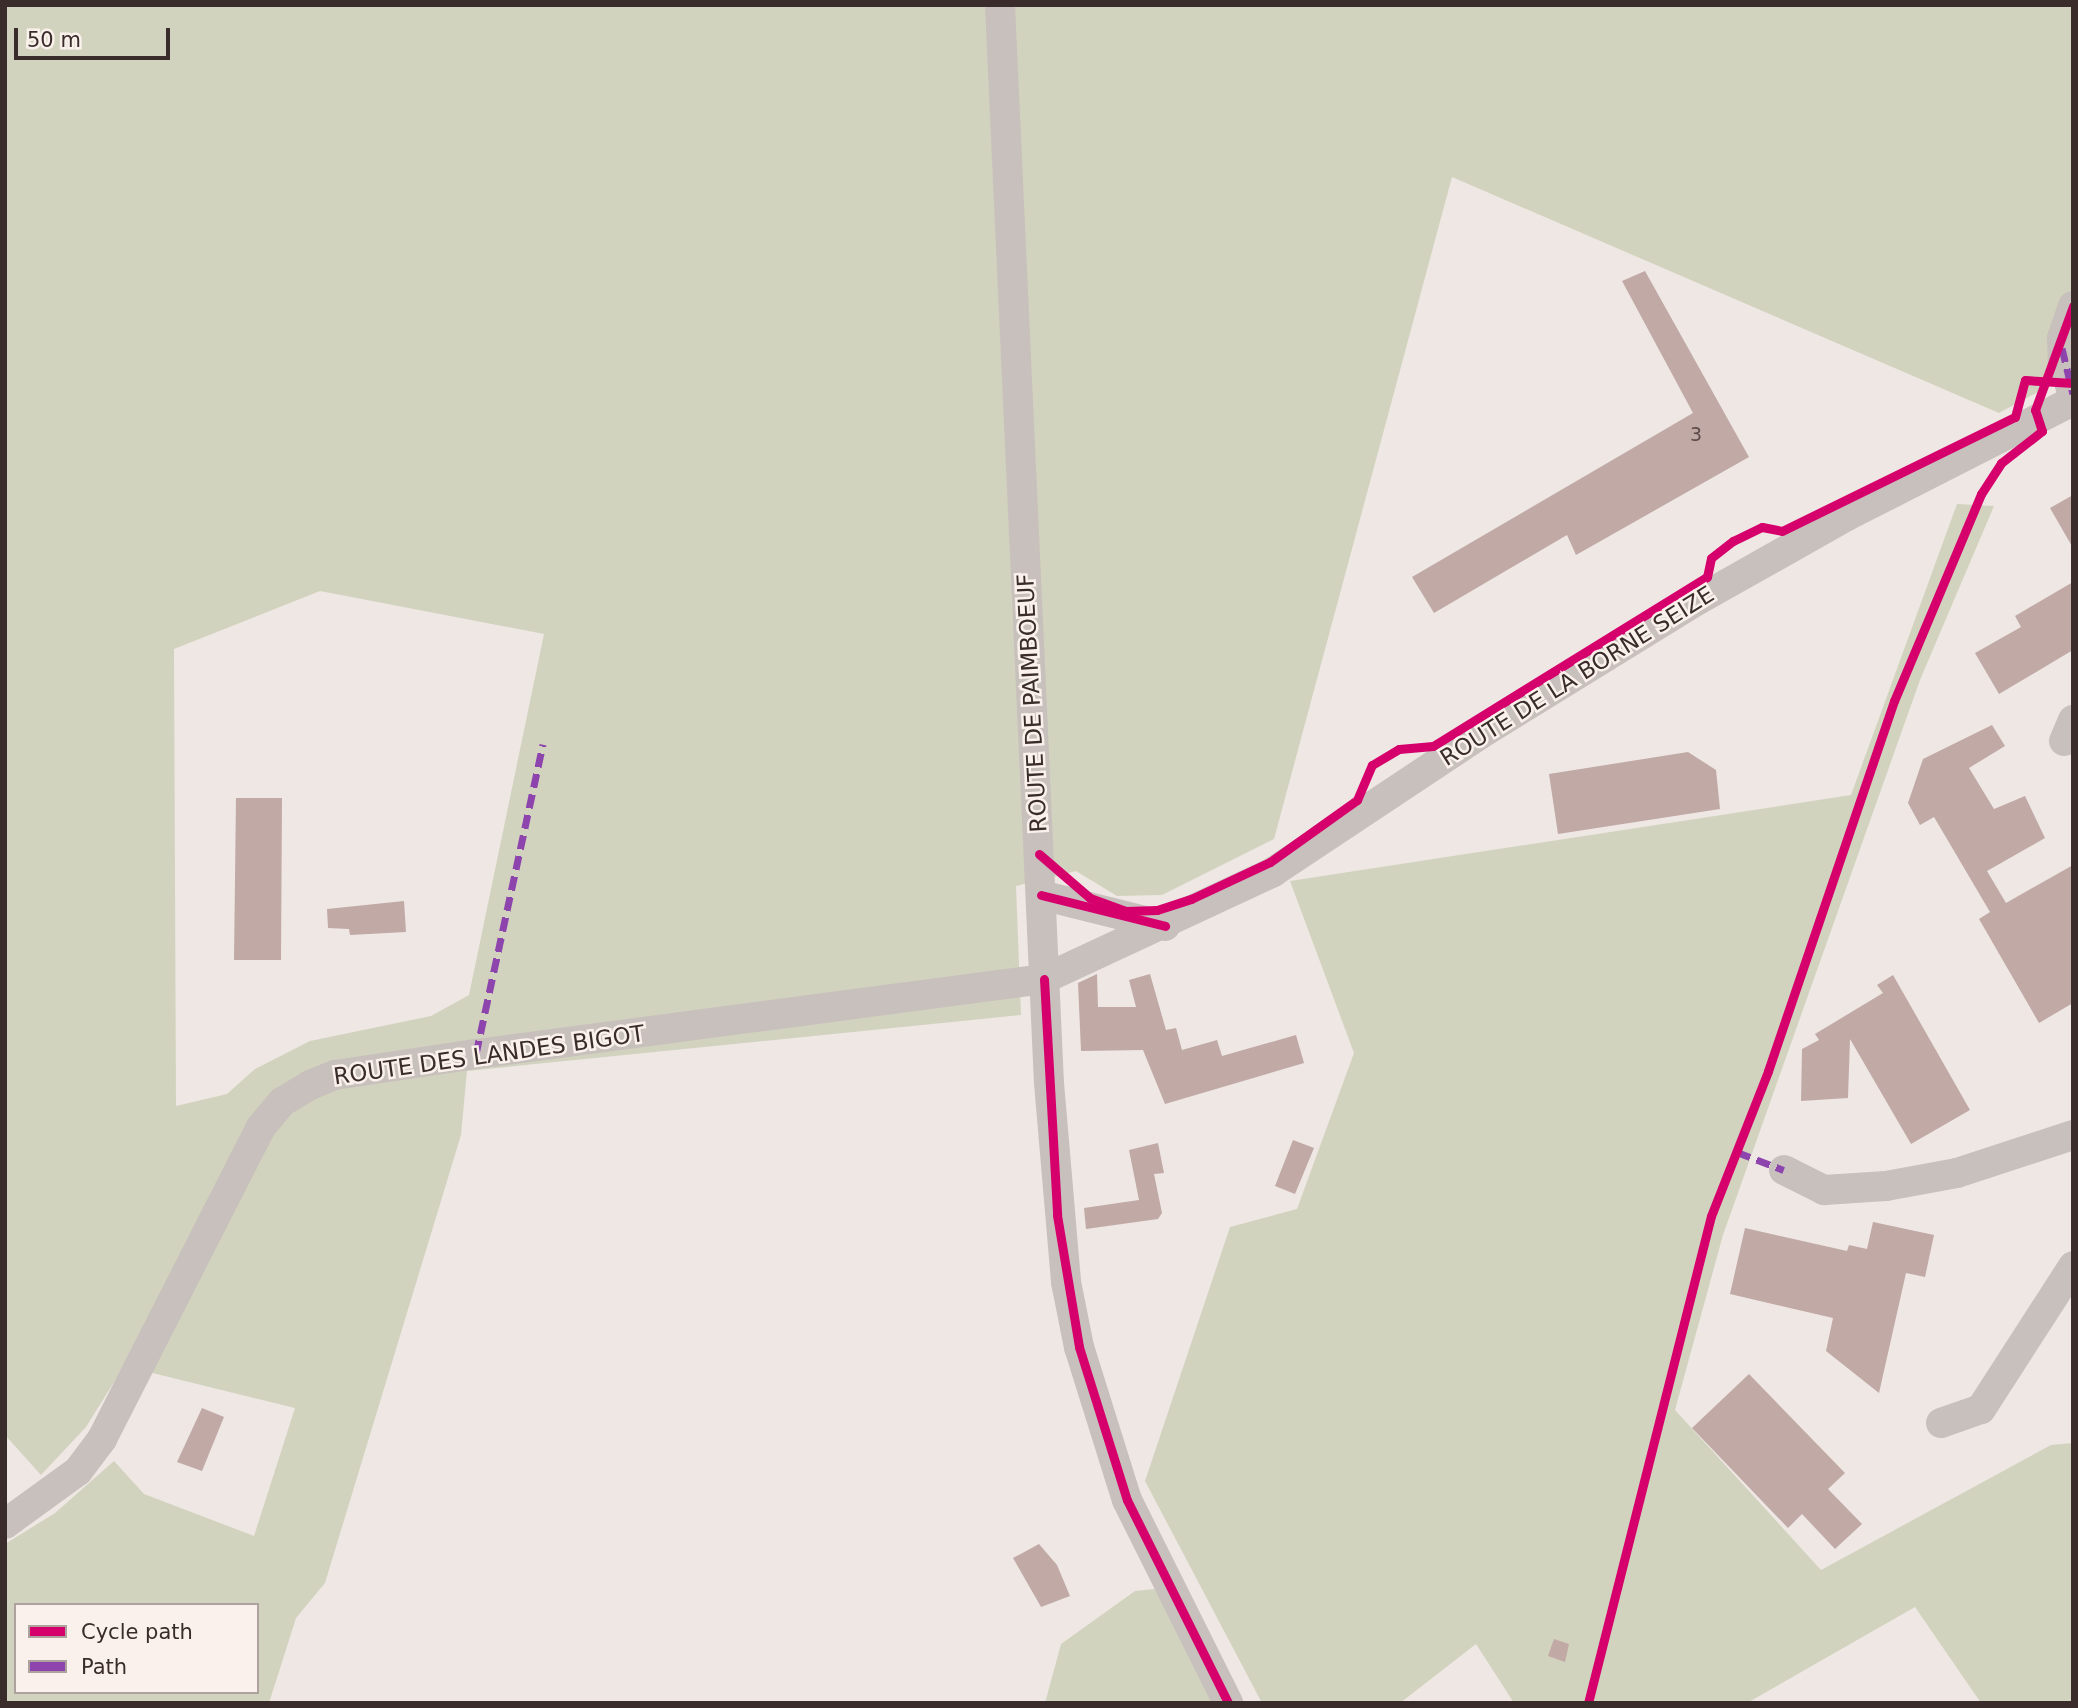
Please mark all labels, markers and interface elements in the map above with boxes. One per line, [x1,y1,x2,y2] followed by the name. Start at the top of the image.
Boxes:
[18,14,173,58] scale bar
[27,28,81,52] text: 50 m
[1690,424,1702,446] house number: 3
[1011,573,1053,833] street label: ROUTE DE PAIMBOEUF
[1435,580,1719,772] street label: ROUTE DE LA BORNE SEIZE
[332,1019,646,1091] street label: ROUTE DES LANDES BIGOT
[14,1603,259,1694] legend
[81,1620,193,1644] text: Cycle path
[81,1655,127,1679] text: Path

